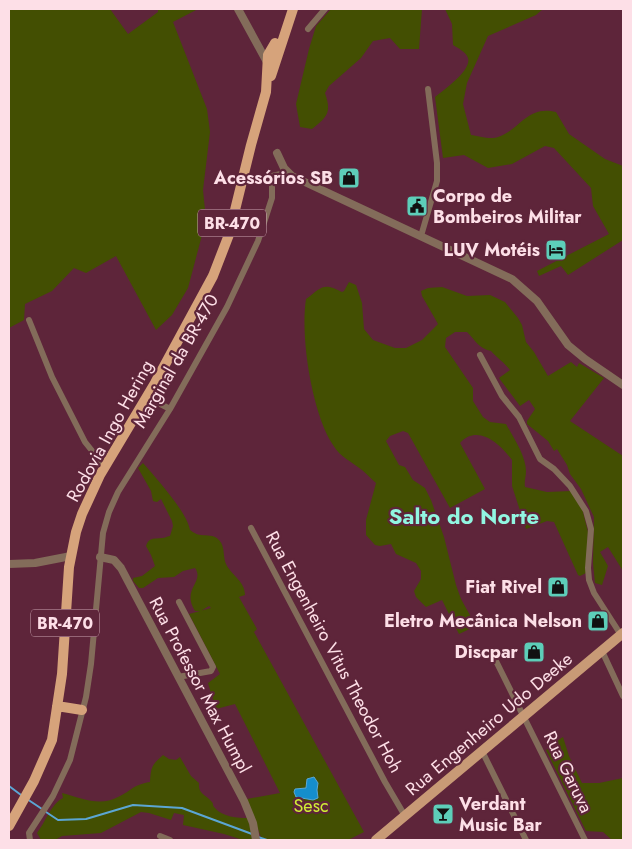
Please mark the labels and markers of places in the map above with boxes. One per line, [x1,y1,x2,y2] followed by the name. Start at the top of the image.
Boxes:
[213,165,333,191] place label: Acessórios SB
[337,166,361,190] shop icon: Acessórios SB
[433,183,582,230] place label: Corpo de Bombeiros Militar
[405,194,429,218] public building icon: Corpo de Bombeiros Militar
[443,237,540,263] place label: LUV Motéis
[544,238,568,262] hotel icon: LUV Motéis
[465,574,542,600] place label: Fiat Rivel
[546,575,570,599] shop icon: Fiat Rivel
[384,608,582,634] place label: Eletro Mecânica Nelson
[586,609,610,633] shop icon: Eletro Mecânica Nelson
[455,639,519,665] place label: Discpar
[522,640,546,664] shop icon: Discpar
[458,791,543,838] place label: Verdant Music Bar
[431,802,455,826] bar icon: Verdant Music Bar

